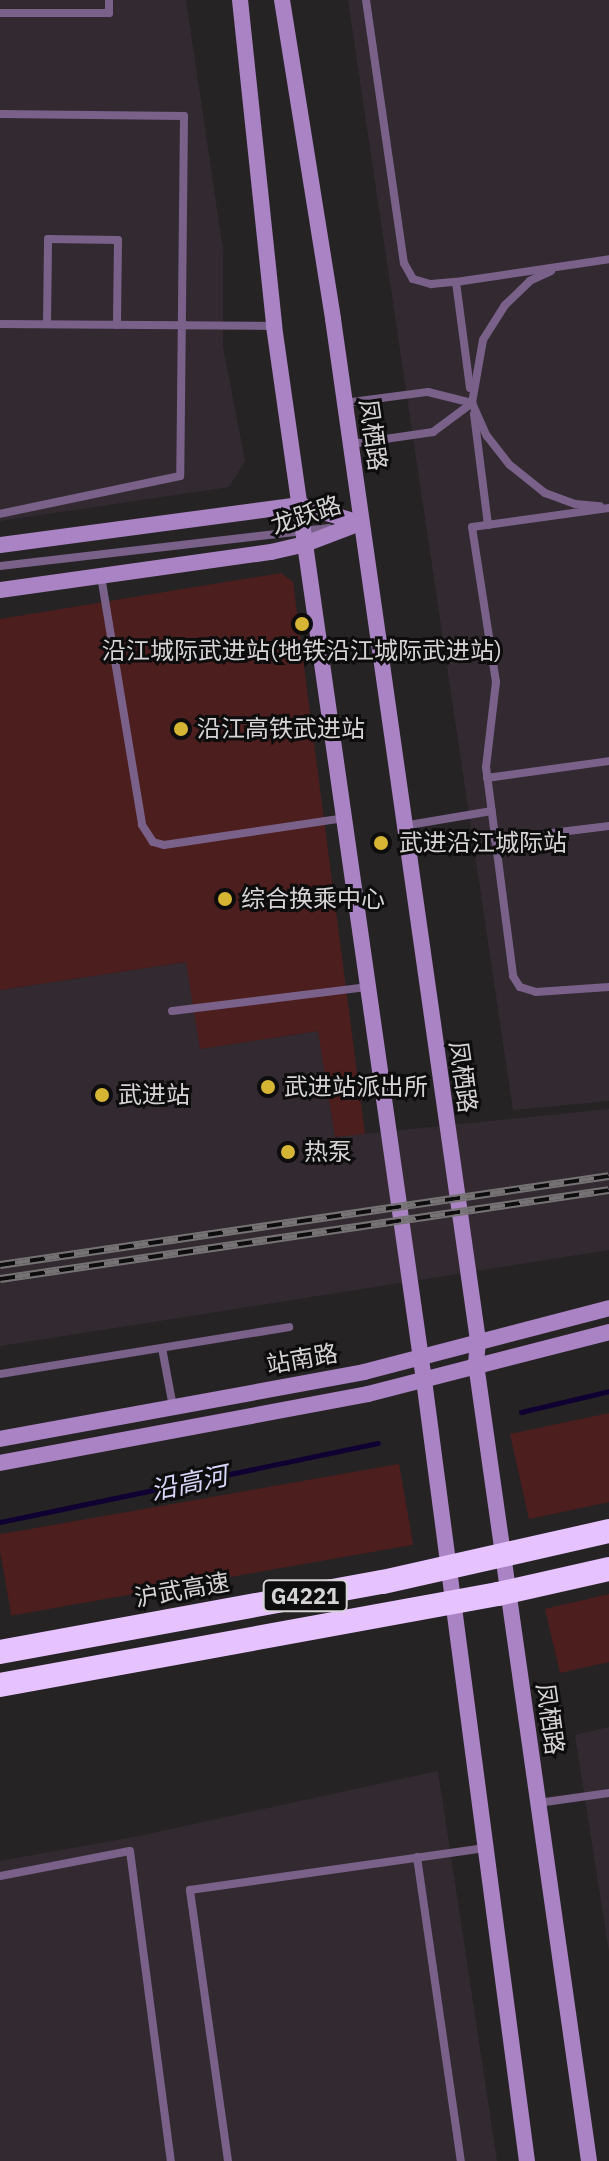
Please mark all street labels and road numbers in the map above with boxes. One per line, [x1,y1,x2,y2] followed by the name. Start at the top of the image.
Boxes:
[354,397,392,473] street label: 凤栖路
[267,490,345,540] street label: 龙跃路
[444,1039,482,1115] street label: 凤栖路
[264,1339,340,1379] street label: 站南路
[132,1567,232,1613] street label: 沪武高速
[261,1578,349,1614] road number: G4221
[531,1681,569,1757] street label: 凤栖路

